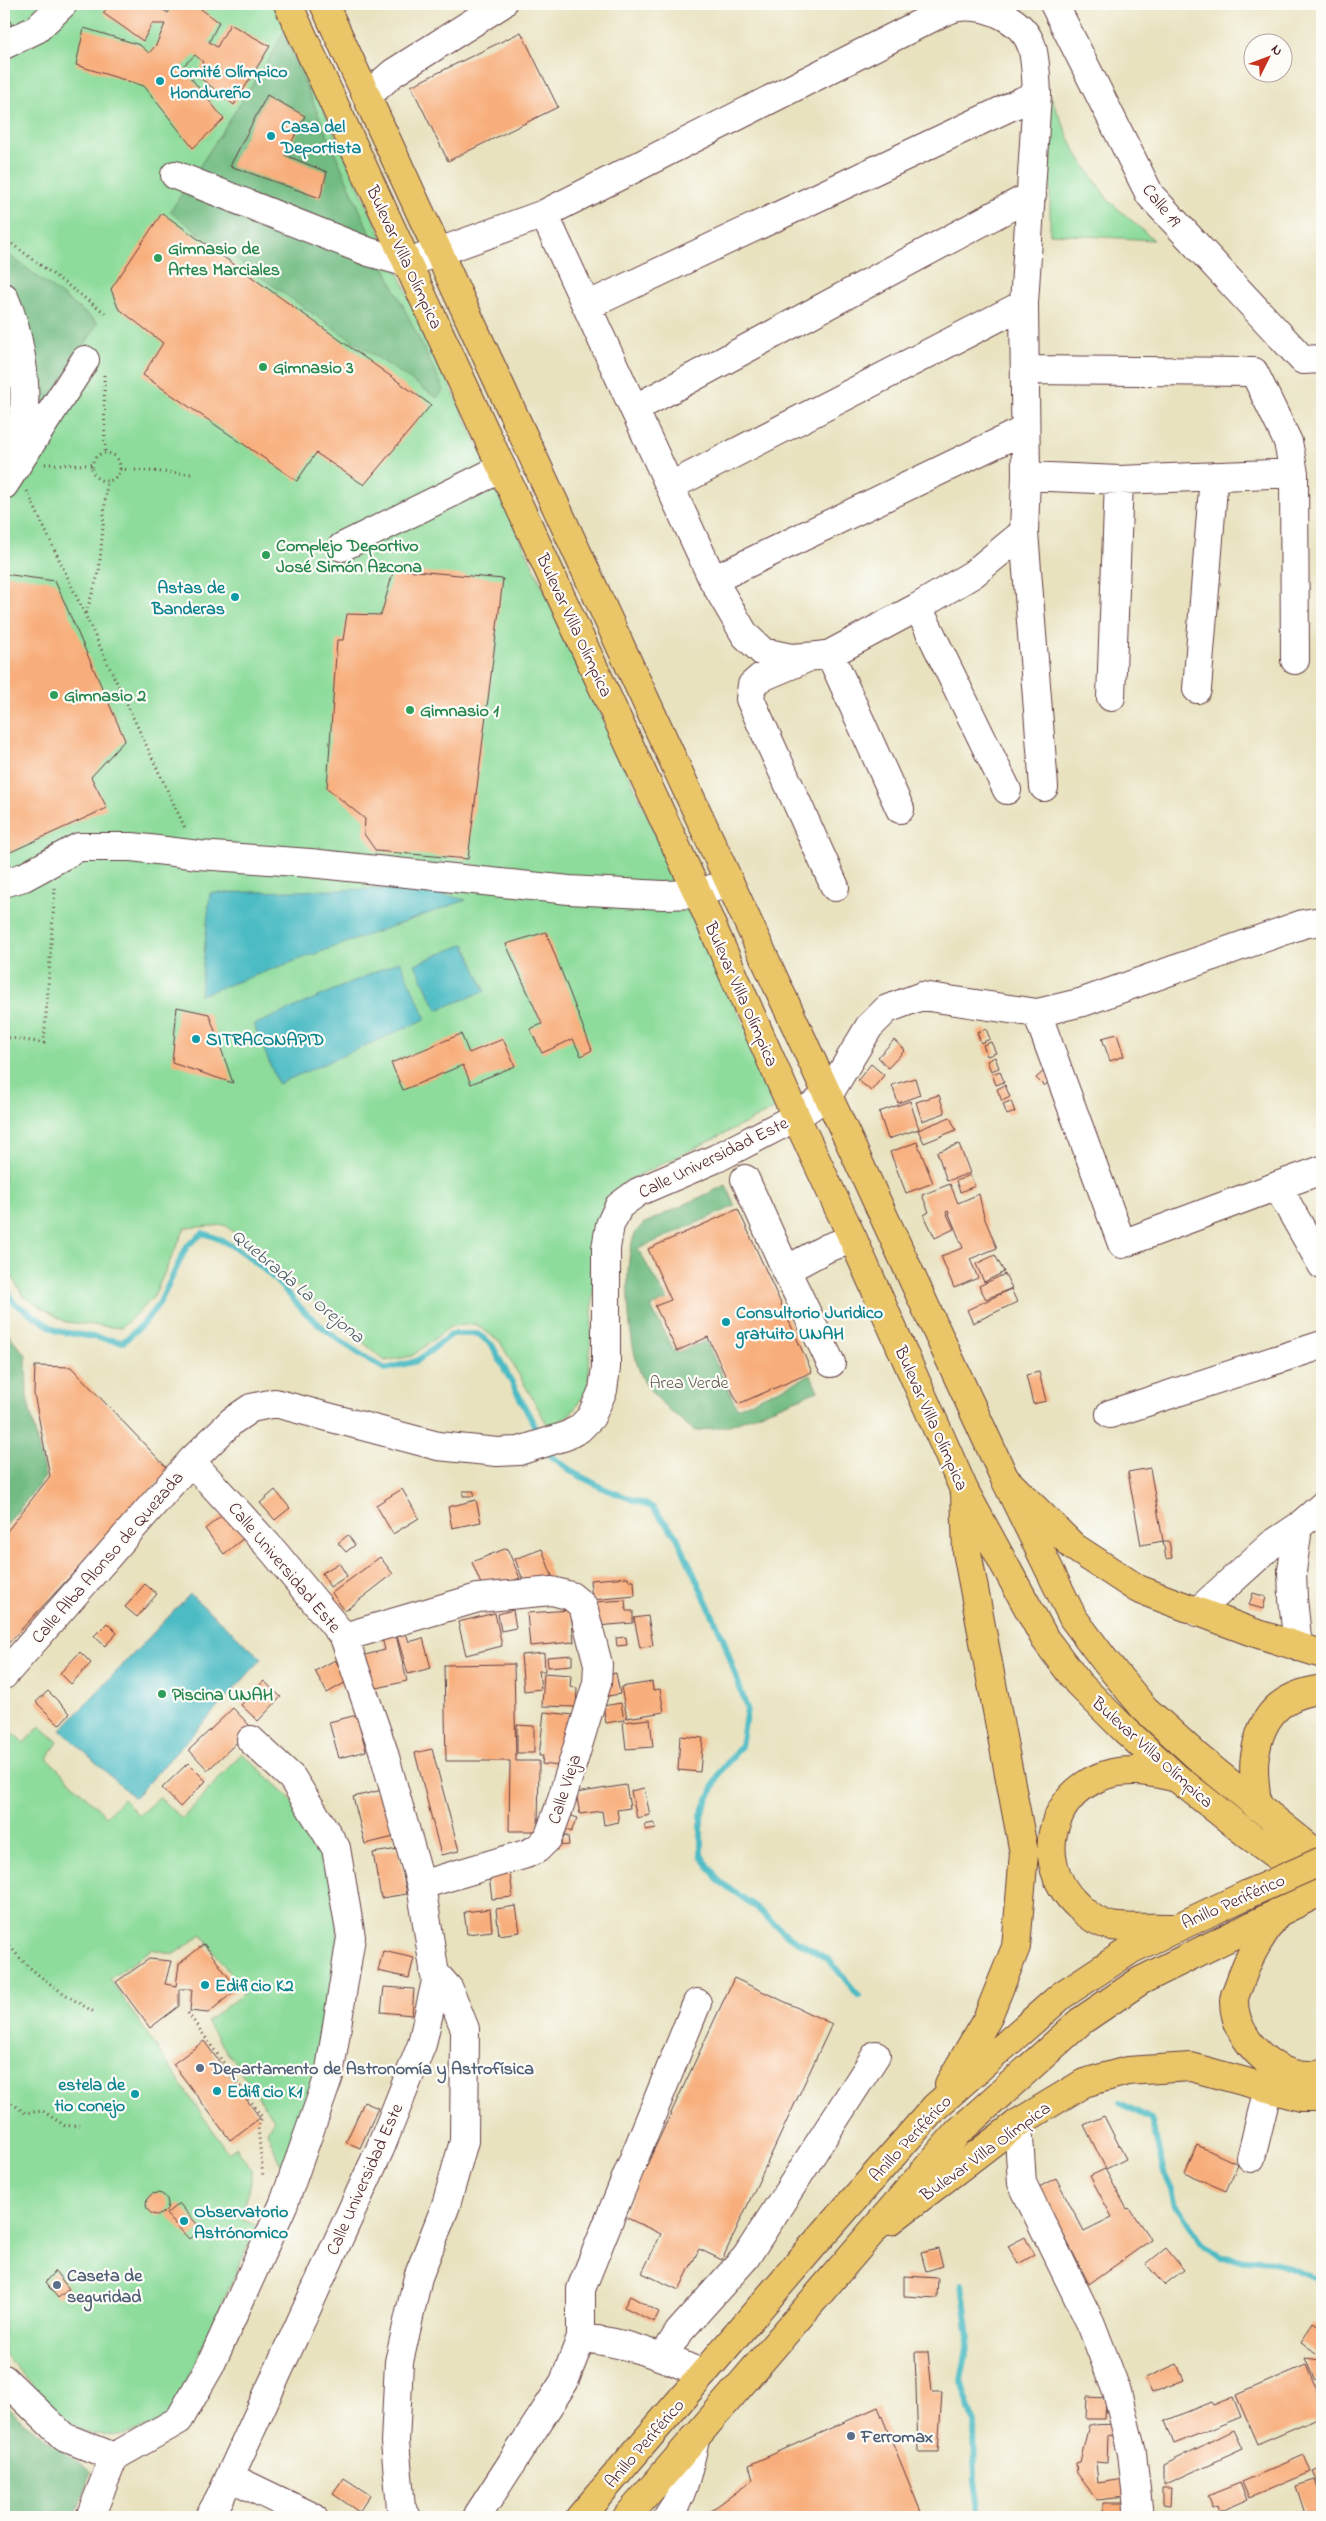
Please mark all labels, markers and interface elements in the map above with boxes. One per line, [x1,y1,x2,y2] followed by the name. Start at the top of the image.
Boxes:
[1244,32,1294,82] north arrow
[1266,40,1288,61] text: N
[170,60,288,107] place label: Comité Olímpico Hondureño
[154,75,166,87] marker: Comité Olímpico Hondureño
[280,115,362,162] place label: Casa del Deportista
[265,130,277,142] marker: Casa del Deportista
[1135,179,1186,234] street label: Calle 19
[358,181,448,334] street label: Bulevar Villa Olímpica
[168,237,280,284] place label: Gimnasio de Artes Marciales
[152,252,164,264] marker: Gimnasio de Artes Marciales
[273,356,354,382] place label: Gimnasio 3
[257,361,269,373] marker: Gimnasio 3
[276,534,422,581] place label: Complejo Deportivo José Simón Azcona
[260,549,272,561] marker: Complejo Deportivo José Simón Azcona
[528,549,618,702] street label: Bulevar Villa Olímpica
[151,576,226,623] place label: Astas de Banderas
[229,591,241,603] marker: Astas de Banderas
[64,684,146,710] place label: Gimnasio 2
[48,689,60,701] marker: Gimnasio 2
[420,699,499,725] place label: Gimnasio 1
[404,704,416,716] marker: Gimnasio 1
[696,917,784,1071] street label: Bulevar Villa Olímpica
[206,1028,324,1054] place label: SITRACONAPID
[190,1033,202,1045] marker: SITRACONAPID
[635,1111,794,1206] street label: Calle Universidad Este
[225,1223,370,1351] water label: Quebrada La Orejona
[735,1301,883,1349] place label: Consultorio Juridico gratuito UNAH
[720,1316,732,1328] marker: Consultorio Juridico gratuito UNAH
[886,1341,974,1495] street label: Bulevar Villa Olímpica
[649,1371,730,1397] park label: Area Verde
[26,1466,191,1650] street label: Calle Alba Alonso de Quezada
[221,1497,347,1640] street label: Calle Universidad Este
[172,1683,273,1709] place label: Piscina UNAH
[156,1688,168,1700] marker: Piscina UNAH
[1084,1691,1218,1815] street label: Bulevar Villa Olímpica
[542,1751,589,1828] street label: Calle Vieja
[1178,1868,1290,1937] street label: Anillo Periférico
[215,1974,294,2000] place label: Edificio K2
[199,1979,211,1991] marker: Edificio K2
[209,2057,534,2084] place label: Departamento de Astronomía y Astrofísica
[194,2062,206,2074] marker: Departamento de Astronomía y Astrofísica
[54,2073,126,2120] place label: estela de tio conejo
[227,2080,303,2106] place label: Edificio K1
[211,2085,223,2097] marker: Edificio K1
[129,2088,141,2100] marker: estela de tio conejo
[864,2090,959,2189] street label: Anillo Periférico
[915,2096,1057,2210] street label: Bulevar Villa Olímpica
[321,2099,411,2260] street label: Calle Universidad Este
[194,2200,288,2247] place label: Observatorio Astrónomico
[178,2215,190,2227] marker: Observatorio Astrónomico
[67,2264,143,2312] place label: Caseta de seguridad
[51,2279,63,2291] marker: Caseta de seguridad
[599,2394,692,2495] street label: Anillo Periférico
[860,2425,933,2451] place label: Ferromax
[845,2430,857,2442] marker: Ferromax

